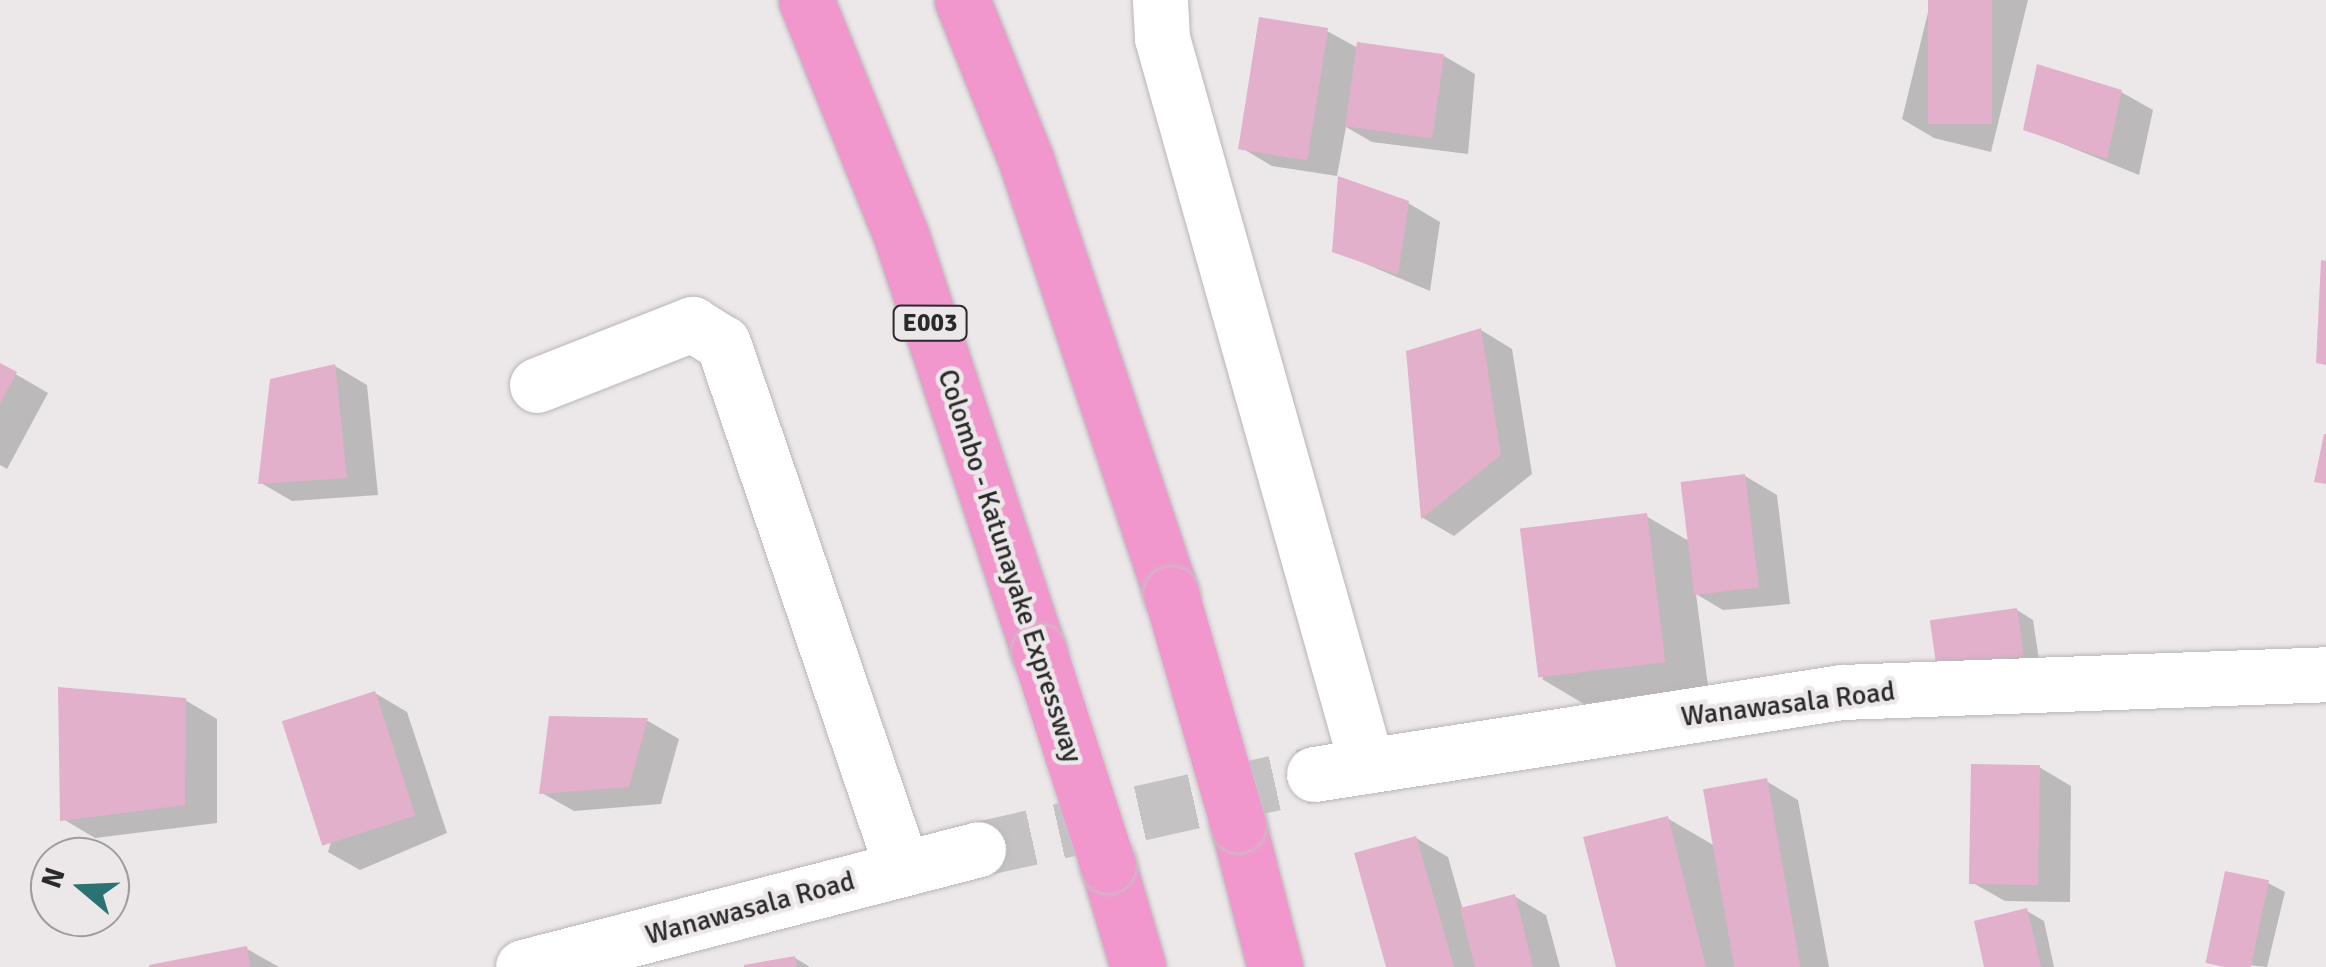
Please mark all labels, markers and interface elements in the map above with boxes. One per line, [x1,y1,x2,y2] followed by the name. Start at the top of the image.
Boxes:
[892,303,968,343] road number: E003
[930,365,1090,767] street label: Colombo - Katunayake Expressway
[1679,674,1897,734] street label: Wanawasala Road
[30,837,130,937] north arrow
[34,863,73,893] text: N
[642,864,858,952] street label: Wanawasala Road

